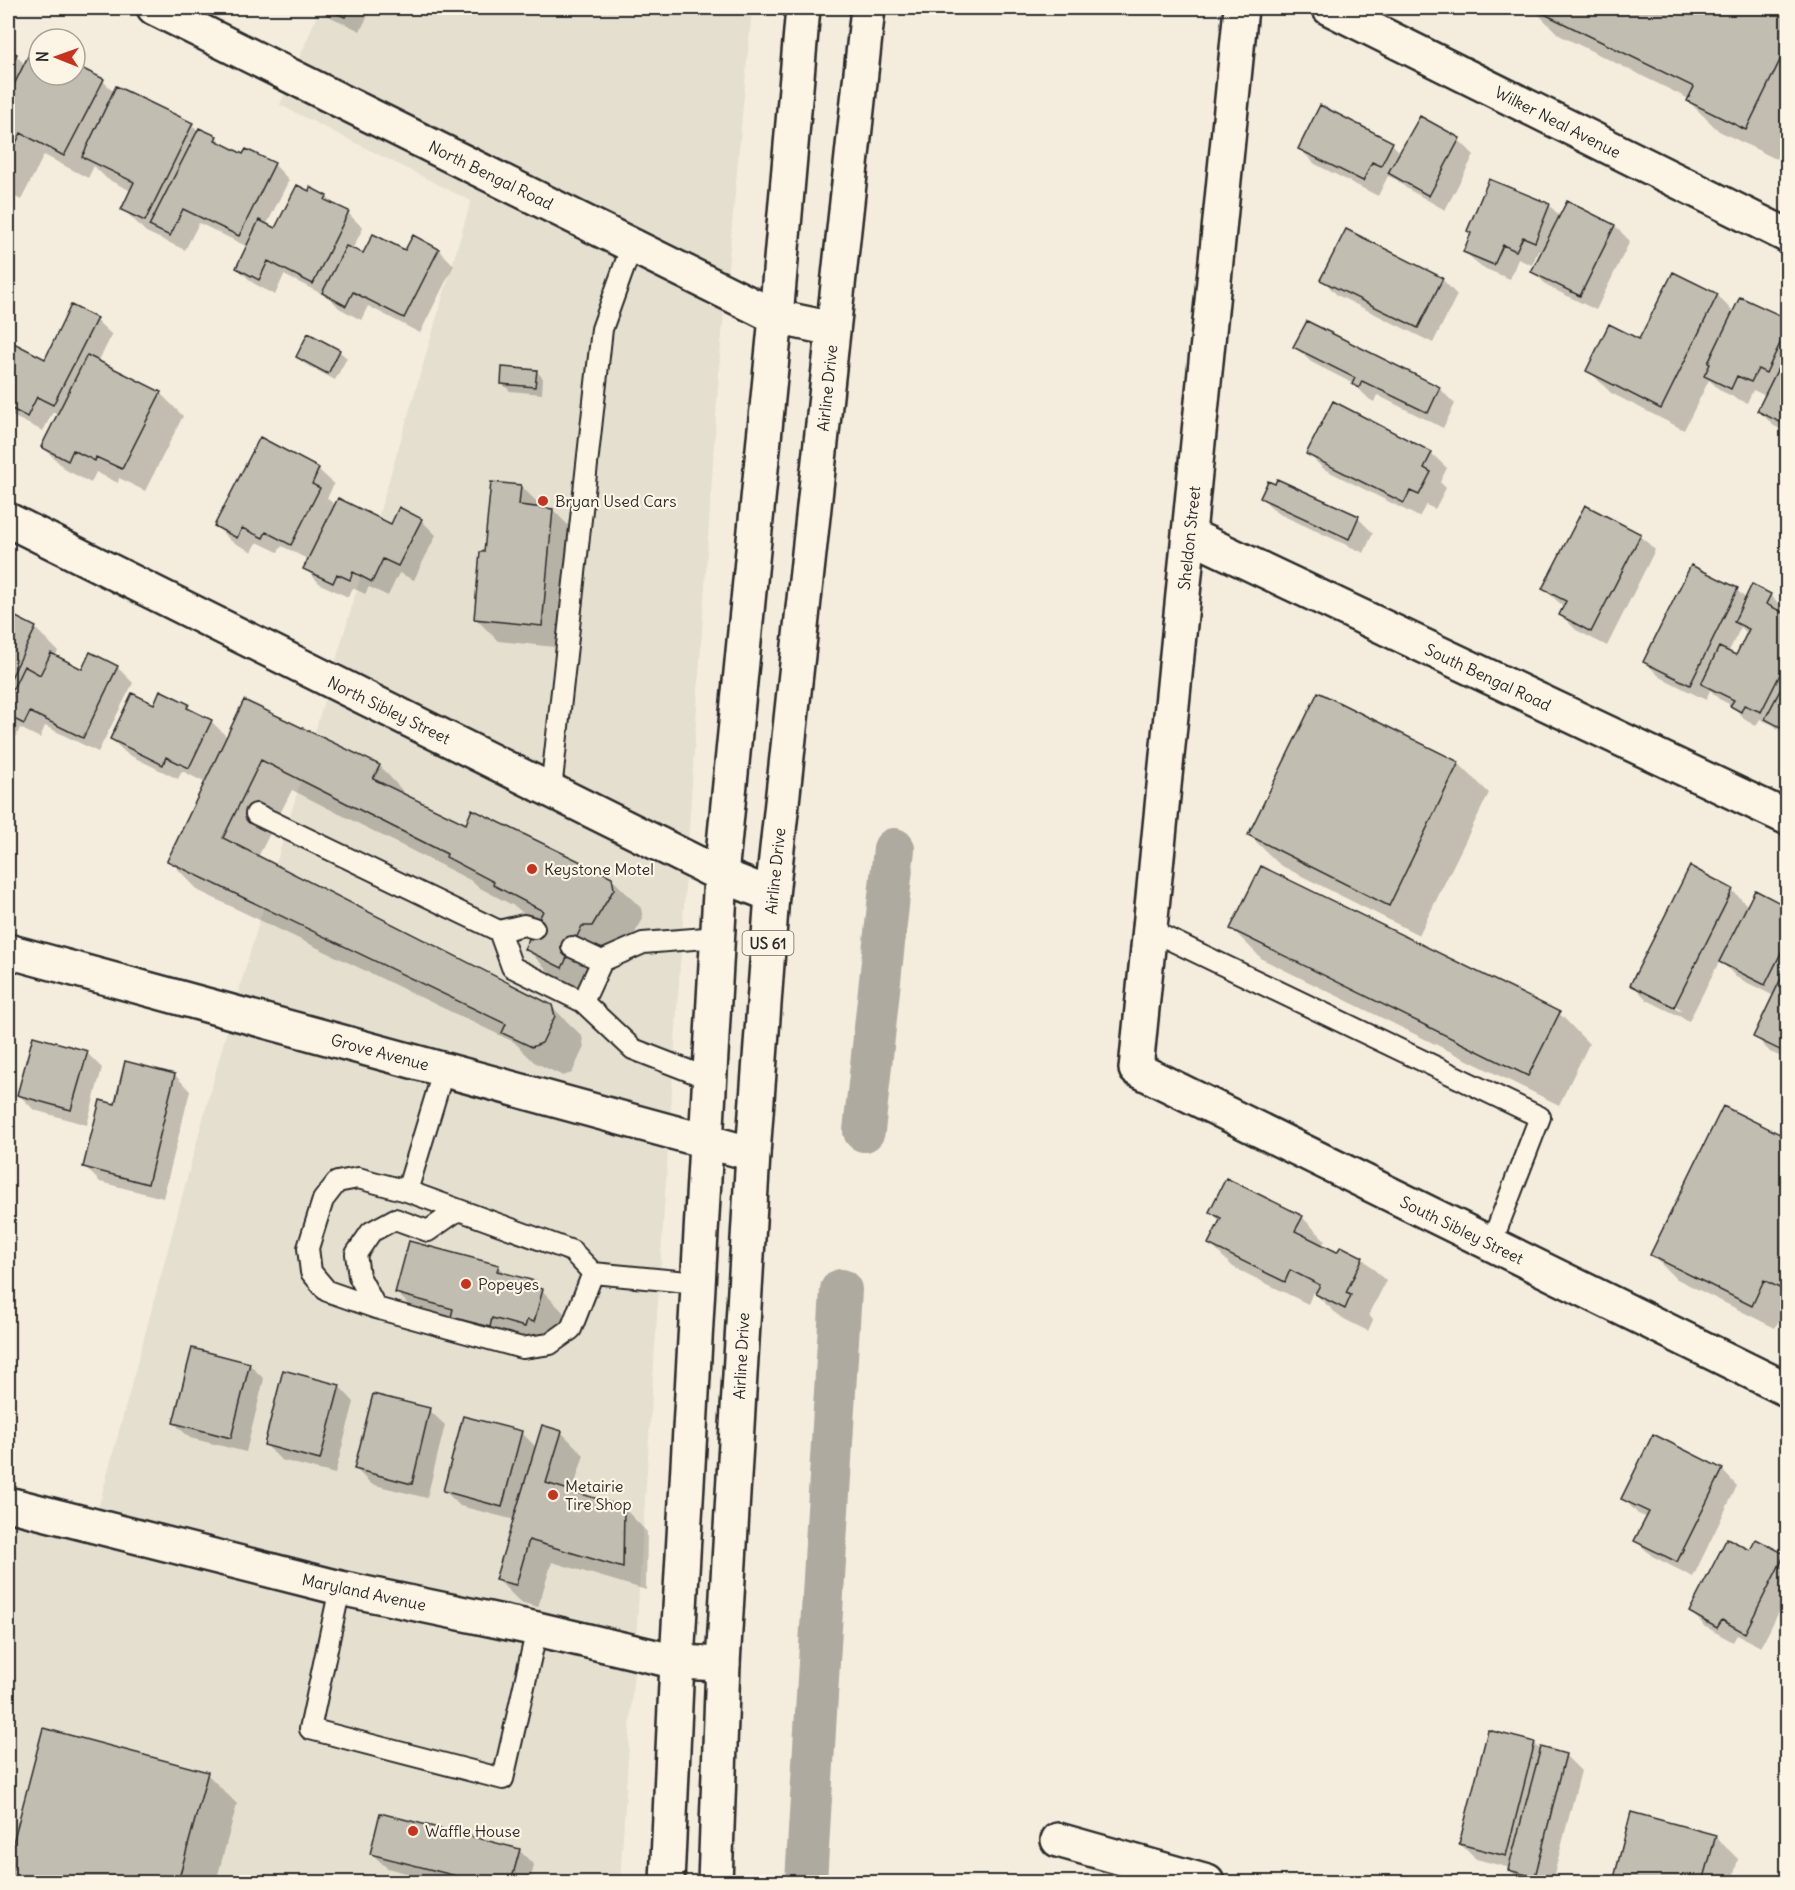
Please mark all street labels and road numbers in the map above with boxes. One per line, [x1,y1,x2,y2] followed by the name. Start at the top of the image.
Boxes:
[1492,82,1624,162] street label: Wilker Neal Avenue
[425,136,557,214] street label: North Bengal Road
[813,344,841,432] street label: Airline Drive
[1174,484,1204,591] street label: Sheldon Street
[1422,639,1554,715] street label: South Bengal Road
[324,672,454,749] street label: North Sibley Street
[761,827,789,915] street label: Airline Drive
[742,931,794,955] road number: US 61
[329,1029,431,1075] street label: Grove Avenue
[1397,1191,1527,1269] street label: South Sibley Street
[729,1312,753,1400] street label: Airline Drive
[300,1569,428,1615] street label: Maryland Avenue

